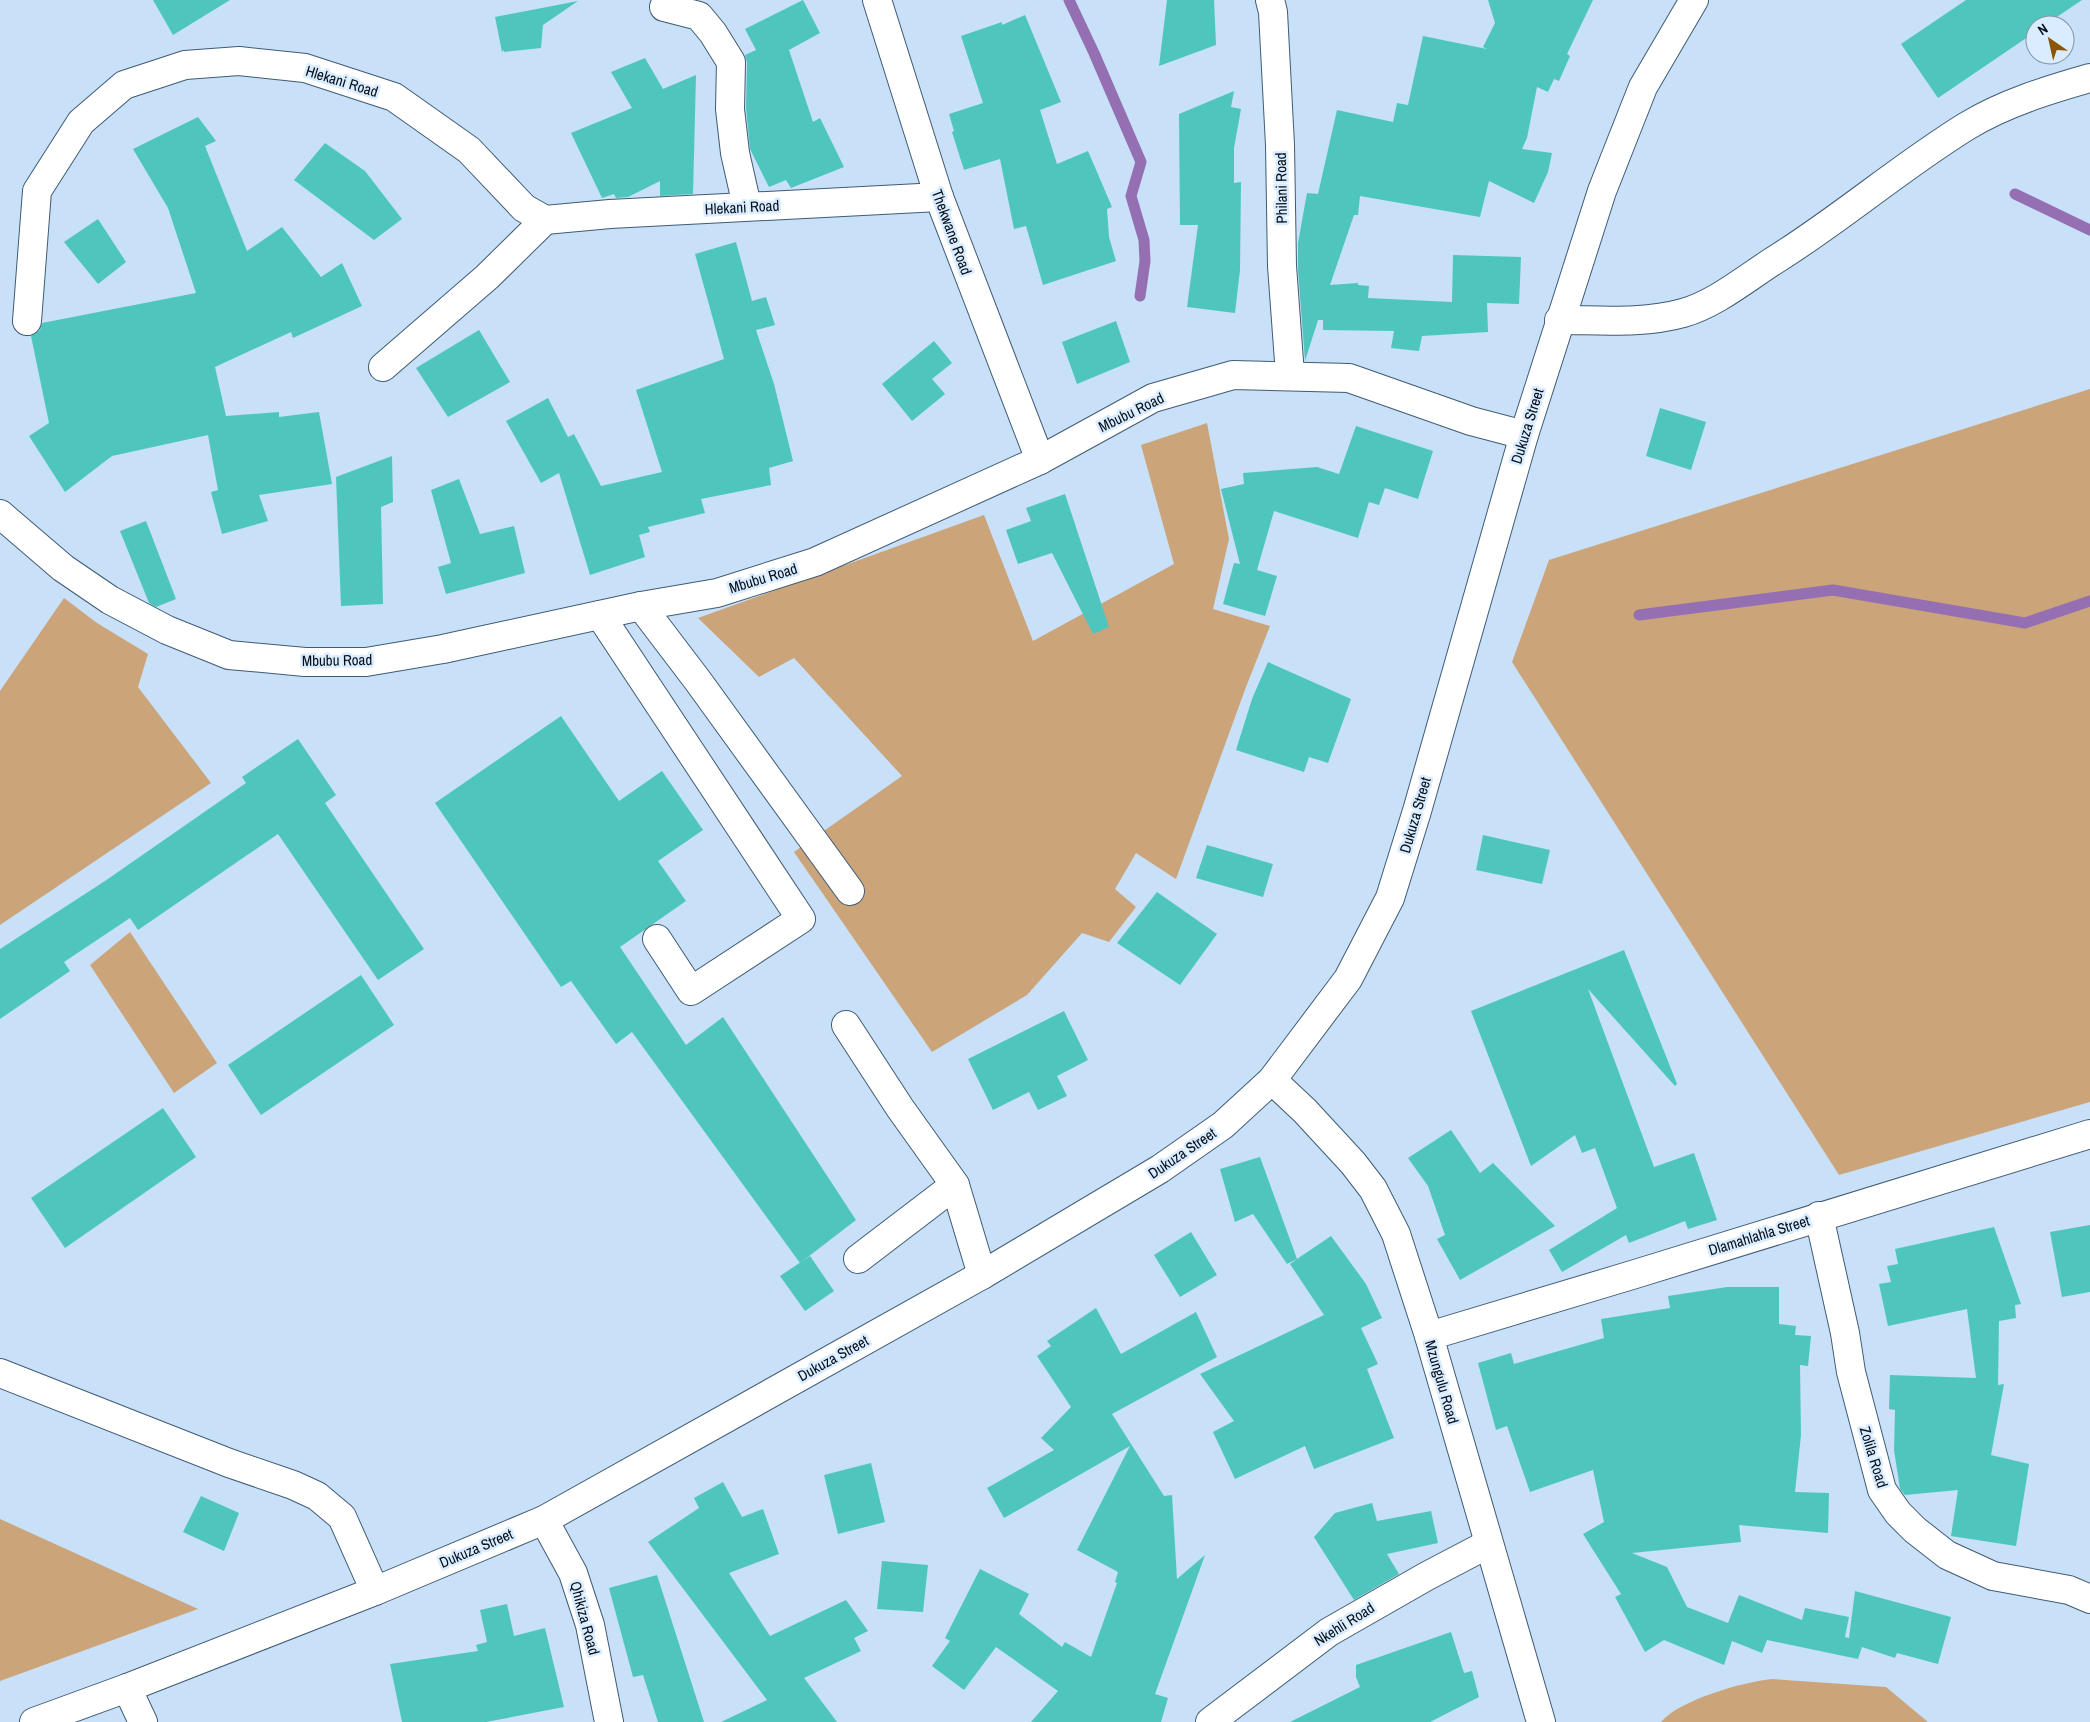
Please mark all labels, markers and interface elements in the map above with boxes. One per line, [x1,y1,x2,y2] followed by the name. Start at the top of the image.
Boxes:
[2025,15,2075,65] north arrow
[2034,19,2051,39] text: N
[303,60,381,102] street label: Hlekani Road
[1270,152,1292,224] street label: Philani Road
[927,186,977,278] street label: Thekwane Road
[704,195,780,219] street label: Hlekani Road
[1506,385,1549,466] street label: Dukuza Street
[1095,387,1167,437] street label: Mbubu Road
[726,558,800,598] street label: Mbubu Road
[302,649,372,671] street label: Mbubu Road
[1394,774,1436,855] street label: Dukuza Street
[1144,1122,1221,1184] street label: Dukuza Street
[1706,1210,1813,1260] street label: Dlamahlahla Street
[794,1330,873,1386] street label: Dukuza Street
[1420,1338,1464,1426] street label: Mzungulu Road
[1855,1424,1893,1490] street label: Zolila Road
[436,1523,517,1573] street label: Dukuza Street
[565,1579,605,1657] street label: Qhikiza Road
[1310,1597,1378,1651] street label: Nkehli Road

